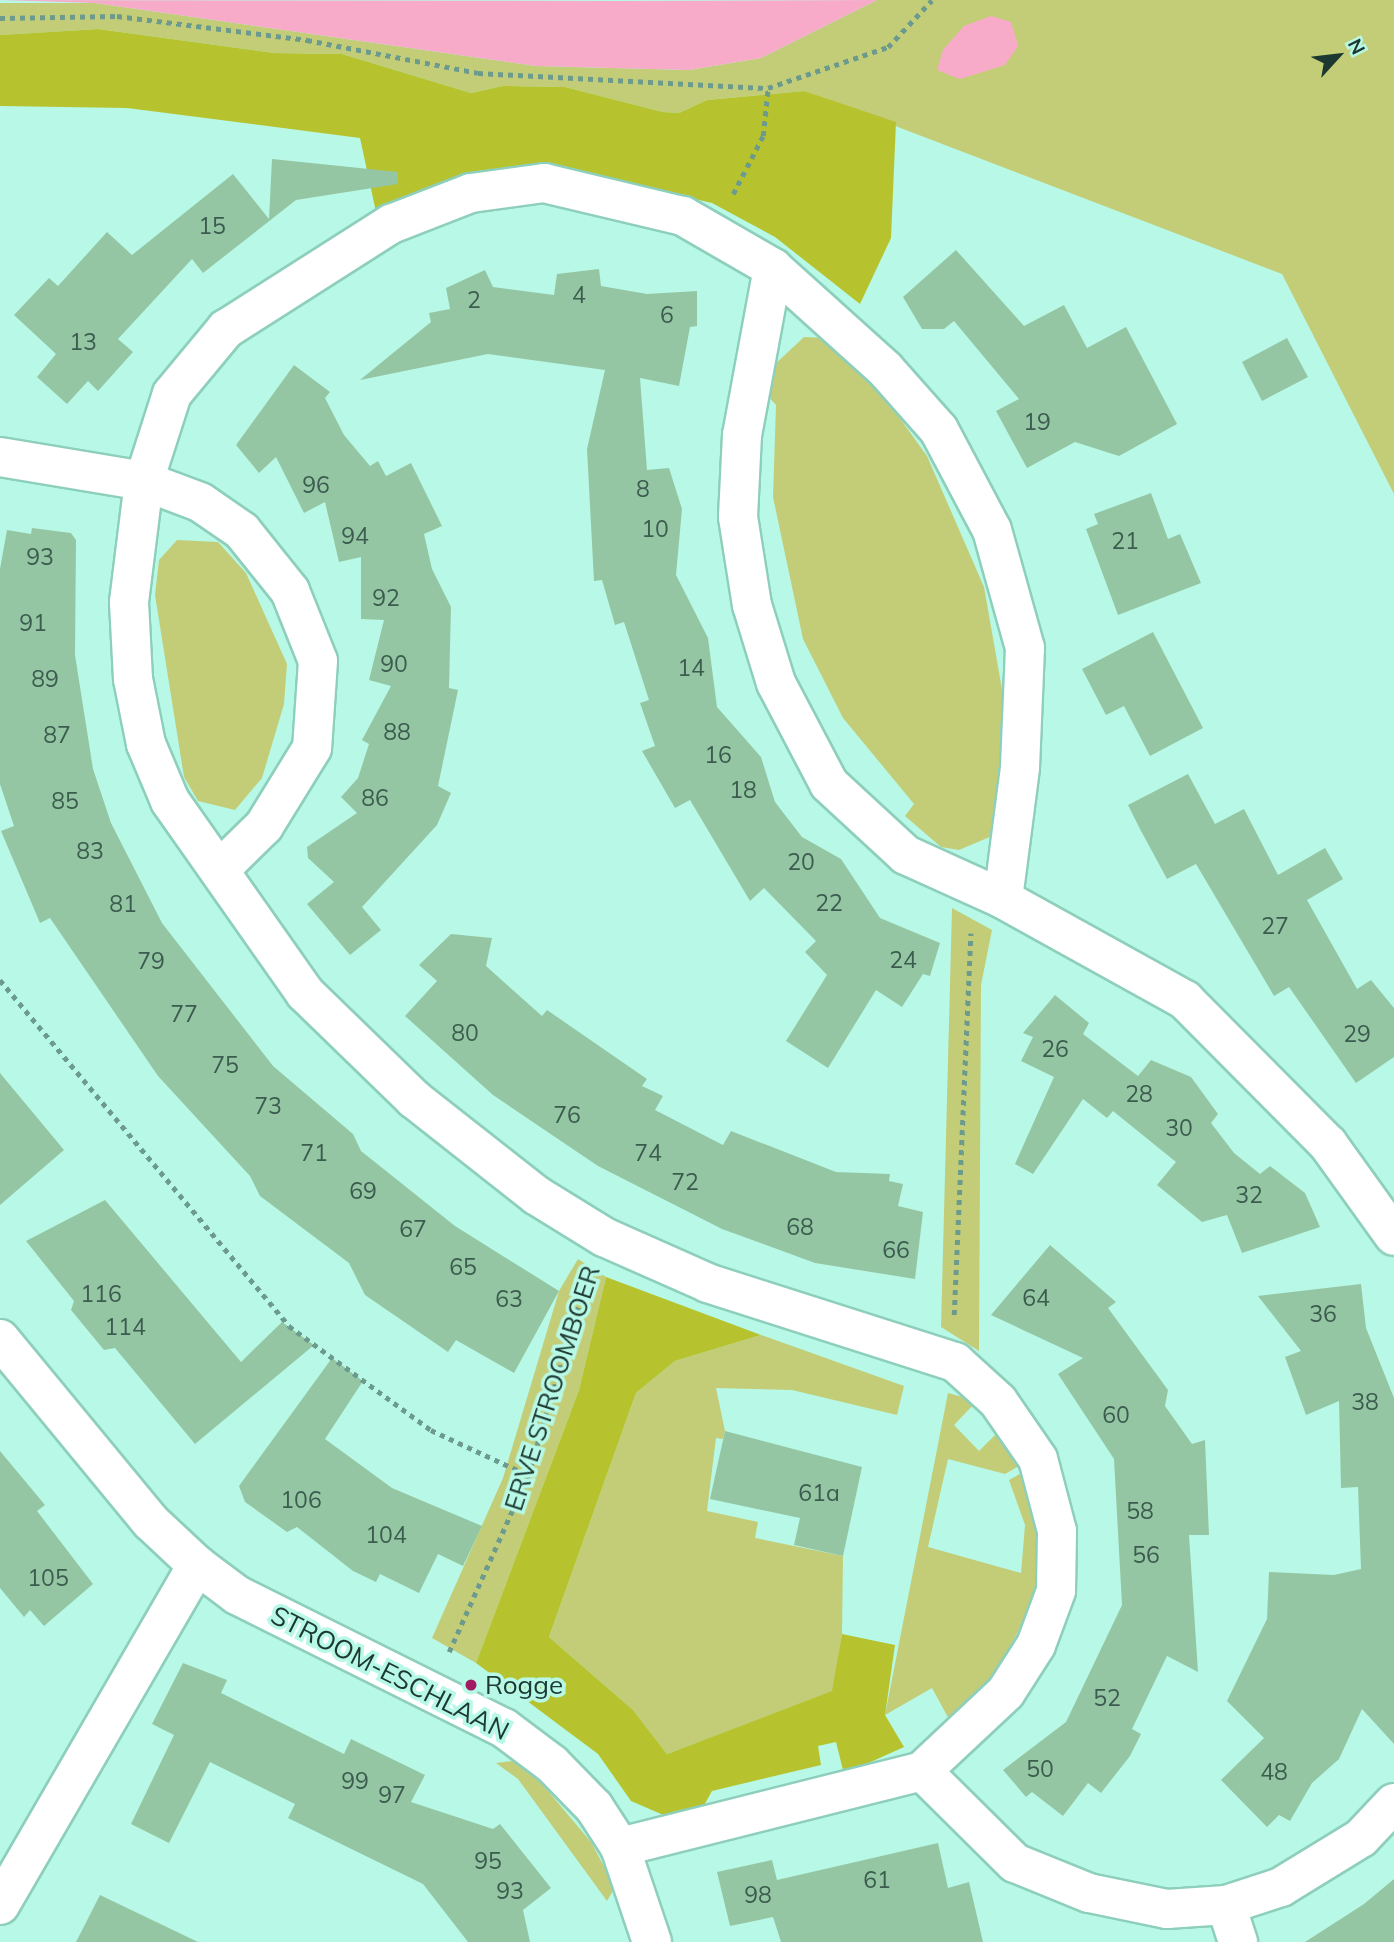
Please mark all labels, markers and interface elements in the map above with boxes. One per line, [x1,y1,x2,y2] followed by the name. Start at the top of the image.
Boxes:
[1303,21,1373,91] north arrow
[1343,35,1371,58] text: N
[198,212,226,240] house number: 15
[572,281,586,309] house number: 4
[467,286,481,314] house number: 2
[660,301,674,329] house number: 6
[69,328,97,356] house number: 13
[1023,408,1051,436] house number: 19
[302,471,330,499] house number: 96
[636,475,650,503] house number: 8
[641,515,669,543] house number: 10
[341,522,369,550] house number: 94
[1111,527,1139,555] house number: 21
[26,543,54,571] house number: 93
[372,584,400,612] house number: 92
[19,609,47,637] house number: 91
[380,650,408,678] house number: 90
[677,654,705,682] house number: 14
[31,665,59,693] house number: 89
[383,718,411,746] house number: 88
[43,721,71,749] house number: 87
[704,741,732,769] house number: 16
[729,776,757,804] house number: 18
[361,784,389,812] house number: 86
[51,787,79,815] house number: 85
[76,837,104,865] house number: 83
[787,848,815,876] house number: 20
[815,889,843,917] house number: 22
[109,890,137,918] house number: 81
[1261,912,1289,940] house number: 27
[889,946,917,974] house number: 24
[137,947,165,975] house number: 79
[170,1000,198,1028] house number: 77
[451,1019,479,1047] house number: 80
[1343,1020,1371,1048] house number: 29
[1041,1035,1069,1063] house number: 26
[211,1051,239,1079] house number: 75
[1125,1080,1153,1108] house number: 28
[254,1092,282,1120] house number: 73
[553,1101,581,1129] house number: 76
[1165,1114,1193,1142] house number: 30
[300,1139,328,1167] house number: 71
[634,1139,662,1167] house number: 74
[671,1168,699,1196] house number: 72
[349,1177,377,1205] house number: 69
[1235,1181,1263,1209] house number: 32
[786,1213,814,1241] house number: 68
[399,1215,427,1243] house number: 67
[882,1236,910,1264] house number: 66
[449,1253,477,1281] house number: 65
[498,1261,606,1515] street label: ERVE STROOMBOER
[80,1280,122,1308] house number: 116
[1022,1284,1050,1312] house number: 64
[495,1285,523,1313] house number: 63
[1309,1300,1337,1328] house number: 36
[104,1313,146,1341] house number: 114
[1351,1388,1379,1416] house number: 38
[1102,1401,1130,1429] house number: 60
[798,1479,840,1507] house number: 61a
[280,1486,322,1514] house number: 106
[1126,1497,1154,1525] house number: 58
[365,1521,407,1549] house number: 104
[1132,1541,1160,1569] house number: 56
[27,1564,69,1592] house number: 105
[266,1599,514,1747] street label: STROOM-ESCHLAAN
[485,1669,563,1701] place label: Rogge
[463,1677,479,1693] marker: Rogge
[1093,1684,1121,1712] house number: 52
[1026,1755,1054,1783] house number: 50
[1260,1758,1288,1786] house number: 48
[341,1767,369,1795] house number: 99
[378,1781,406,1809] house number: 97
[474,1847,502,1875] house number: 95
[863,1866,891,1894] house number: 61
[496,1877,524,1905] house number: 93
[744,1881,772,1909] house number: 98

